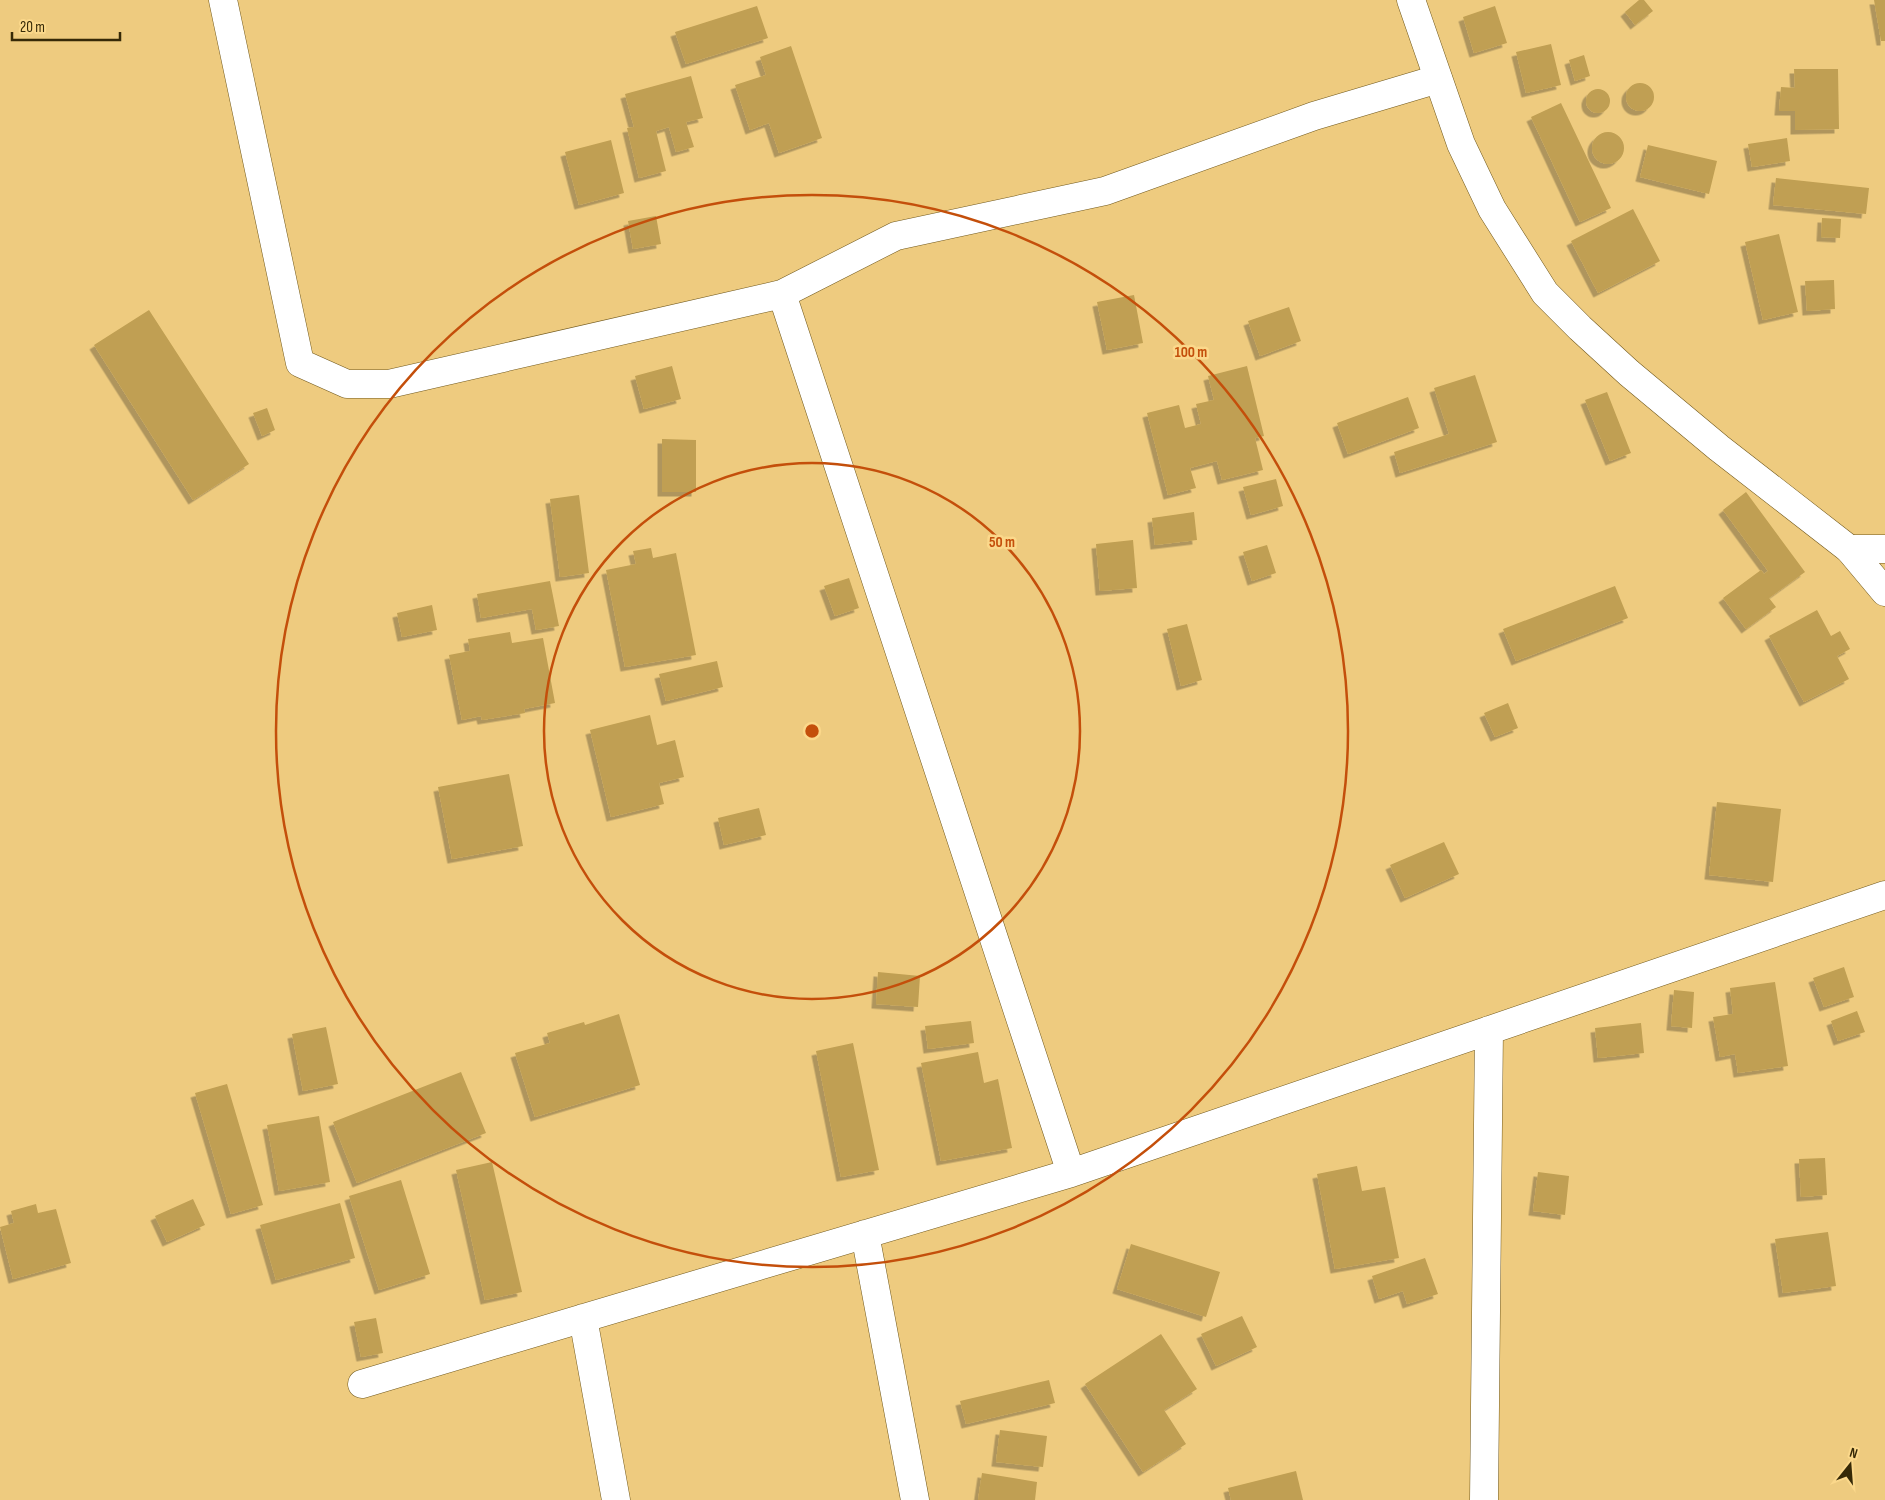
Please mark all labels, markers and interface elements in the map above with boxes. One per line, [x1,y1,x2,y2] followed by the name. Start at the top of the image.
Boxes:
[12,10,120,42] scale bar
[20,18,45,37] text: 20 m
[1175,343,1207,362] text: 100 m
[989,533,1015,552] text: 50 m
[803,722,821,740] centre of rings
[1825,1440,1875,1490] north arrow
[1848,1444,1860,1462] text: N

